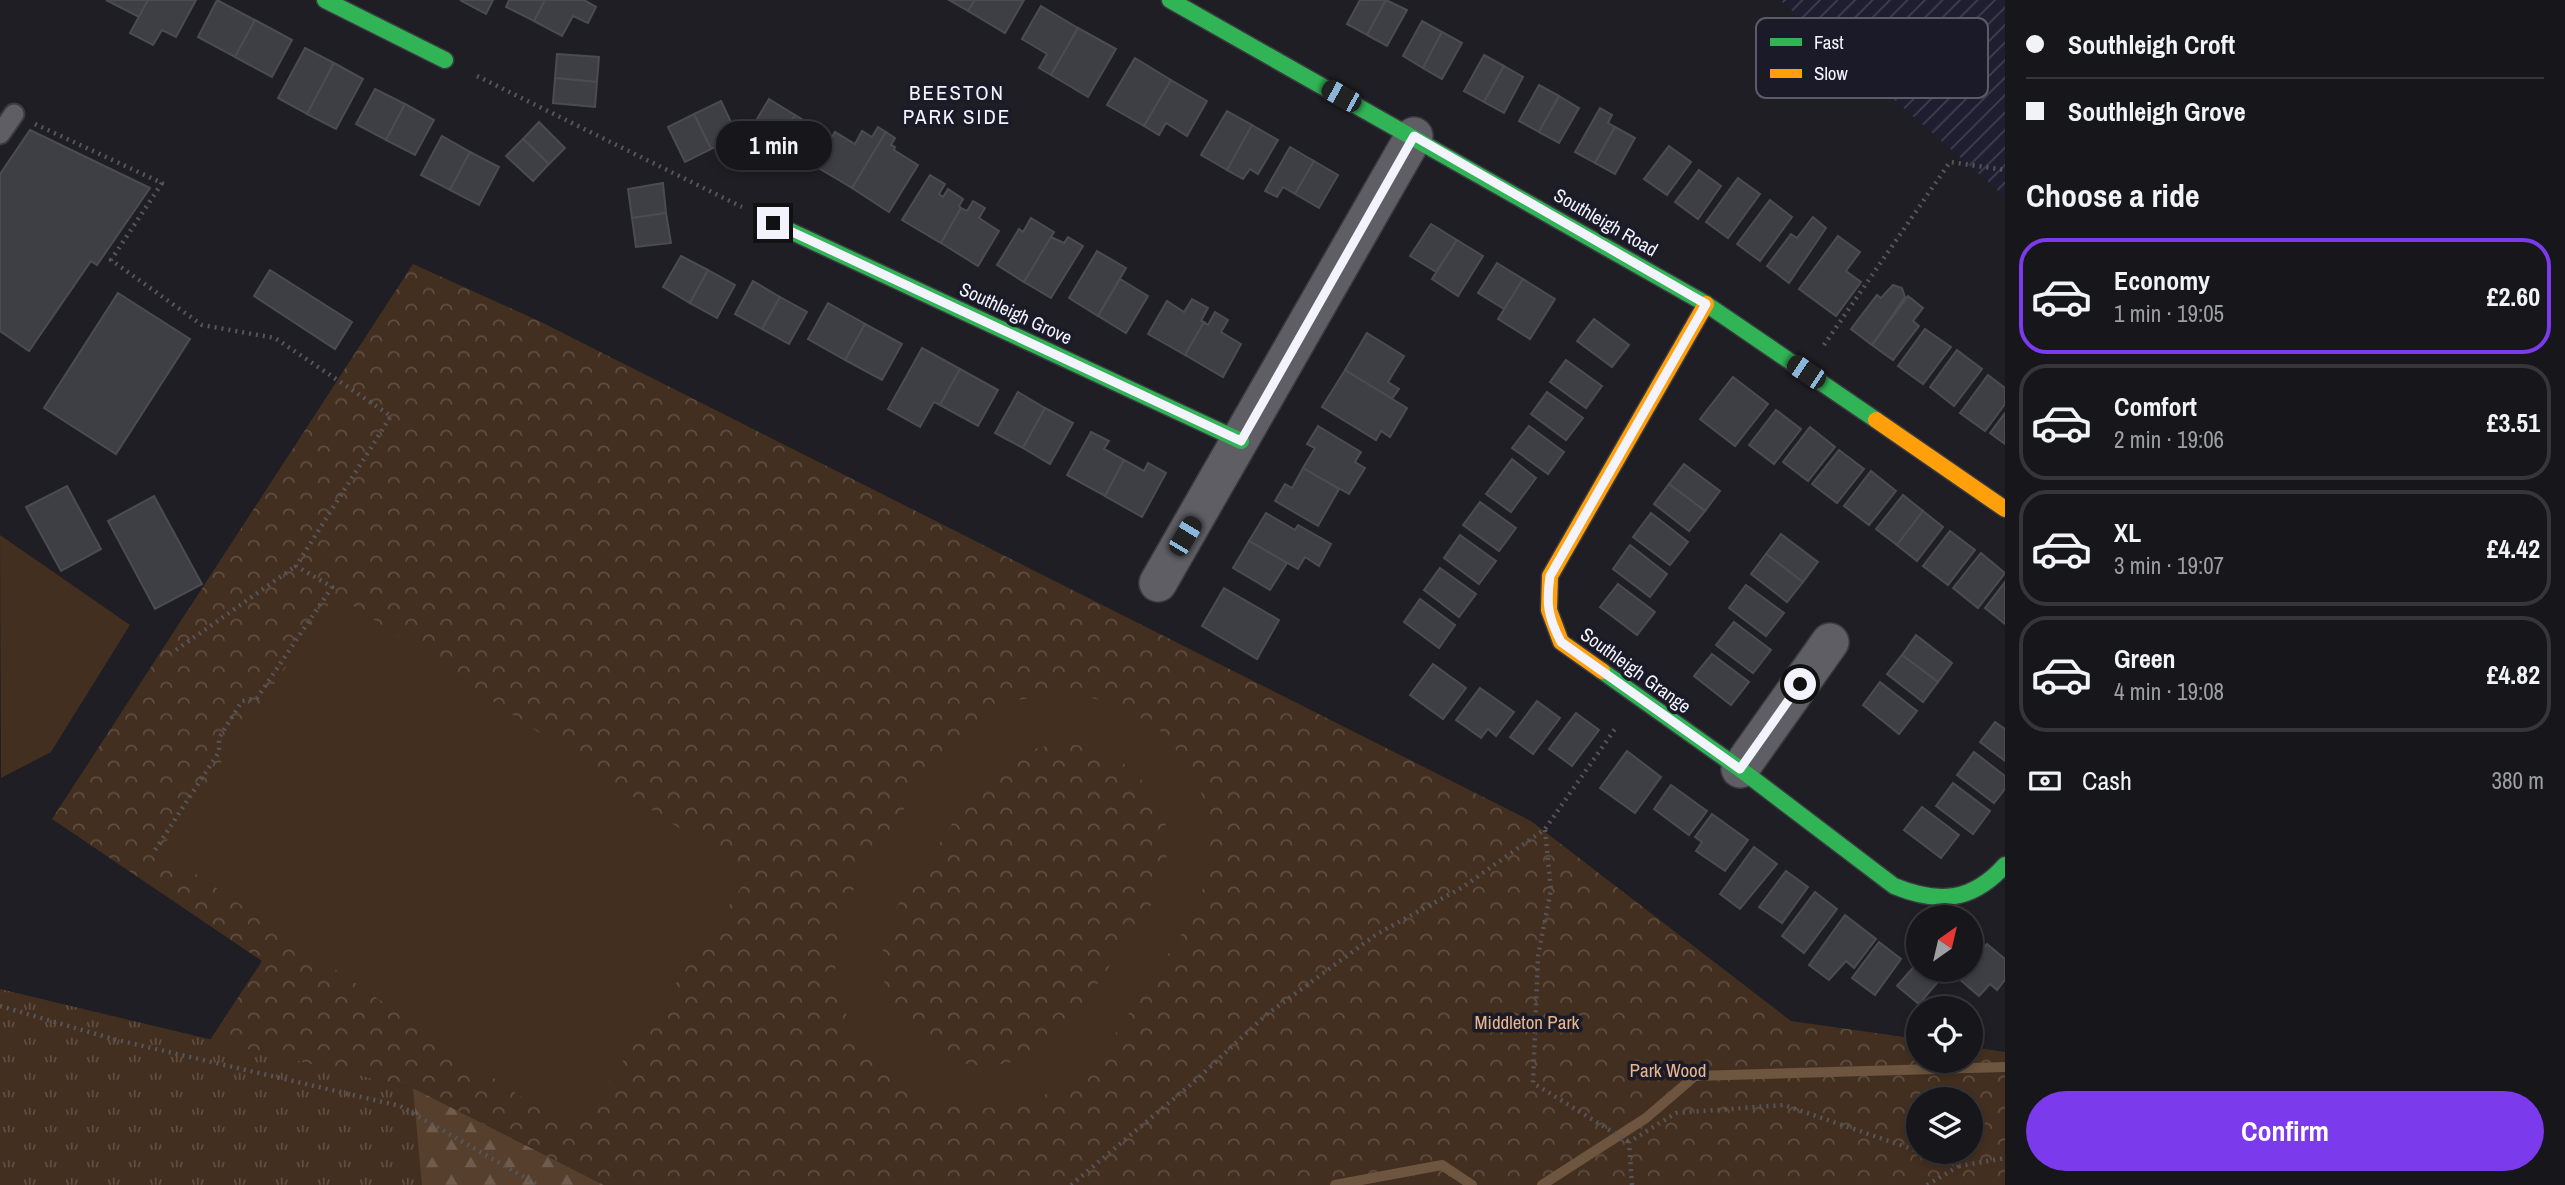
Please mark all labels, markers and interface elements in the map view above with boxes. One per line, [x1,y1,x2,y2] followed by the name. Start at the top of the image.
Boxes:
[1756,18,1988,98] legend
[2068,27,2235,62] text: Southleigh Croft
[1814,29,1844,55] text: Fast
[1814,60,1849,86] text: Slow
[1318,77,1365,115] car
[903,78,1011,131] district label: BEESTON PARK SIDE
[2068,94,2246,129] text: Southleigh Grove
[715,122,831,170] callout: 1 min
[749,130,799,161] text: 1 min
[2026,174,2200,217] text: Choose a ride
[1549,182,1663,262] street label: Southleigh Road
[757,207,789,239] route end
[2114,263,2210,298] text: Economy
[2030,265,2093,328] icon: car
[956,276,1076,350] street label: Southleigh Grove
[2487,279,2540,314] text: £2.60
[2114,298,2224,329] text: 1 min · 19:05
[1783,352,1830,392] car
[2114,389,2197,424] text: Comfort
[2030,391,2093,454] icon: car
[2487,405,2540,440] text: £3.51
[2114,424,2224,455] text: 2 min · 19:06
[1166,513,1205,559] car
[2114,515,2141,550] text: XL
[2030,517,2093,580] icon: car
[2487,531,2540,566] text: £4.42
[2114,550,2224,581] text: 3 min · 19:07
[1575,621,1697,719] street label: Southleigh Grange
[2114,641,2176,676] text: Green
[2030,643,2093,706] icon: car
[2487,657,2540,692] text: £4.82
[1784,668,1816,700] route start
[2114,676,2224,707] text: 4 min · 19:08
[2026,762,2064,800] icon: cash
[2082,763,2132,798] text: Cash
[2492,765,2544,796] text: 380 m
[1906,905,1983,982] north arrow
[1906,905,1983,1164] map controls
[1906,996,1983,1073] button: locate
[1475,1009,1580,1035] park label: Middleton Park
[1630,1057,1706,1083] park label: Park Wood
[1906,1087,1983,1164] button: layers
[2026,1091,2544,1171] button: Confirm

